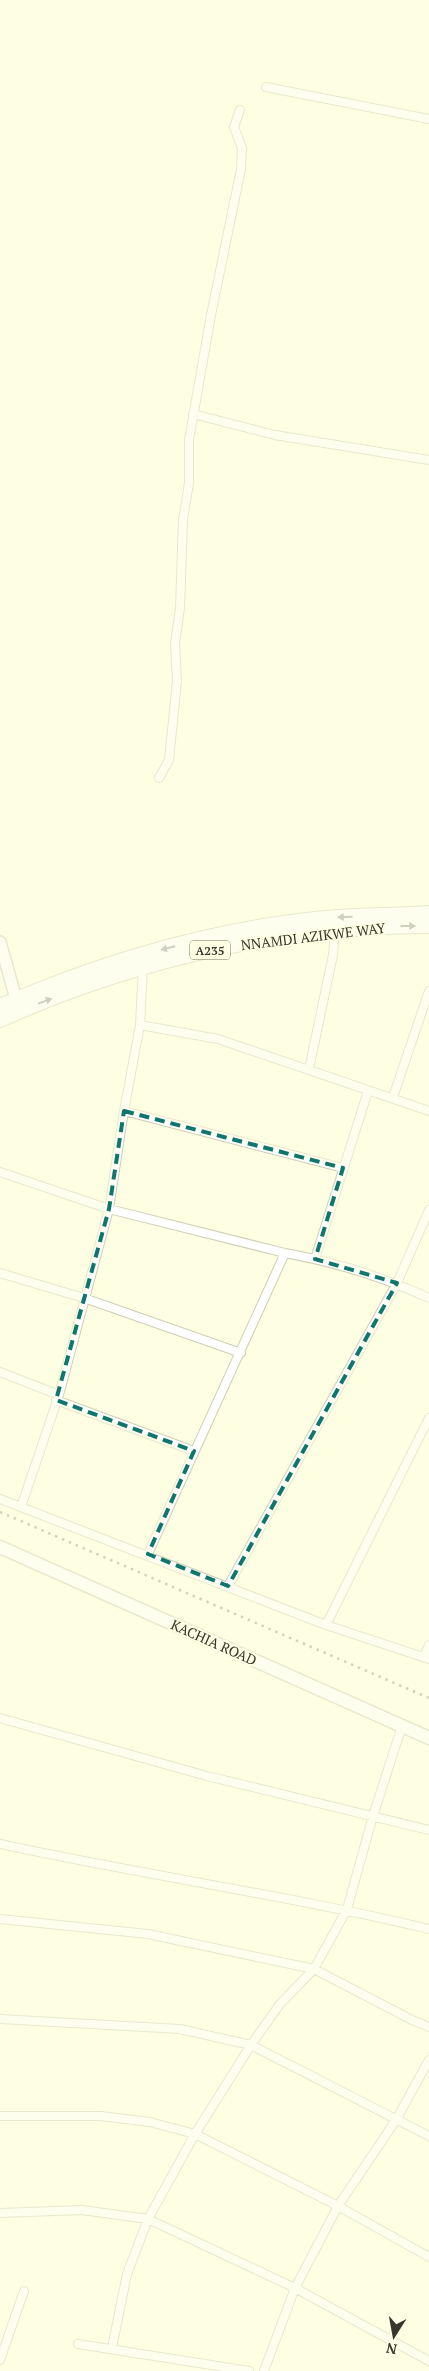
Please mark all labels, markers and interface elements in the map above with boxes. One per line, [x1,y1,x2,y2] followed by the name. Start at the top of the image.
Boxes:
[337,913,353,921] one-way arrow
[240,918,387,954] street label: NNAMDI AZIKWE WAY
[400,922,416,930] one-way arrow
[190,940,230,960] road number: A235
[161,944,176,952] one-way arrow
[37,997,52,1004] one-way arrow
[168,1615,260,1669] street label: KACHIA ROAD
[369,2311,419,2361] north arrow
[384,2339,398,2360] text: N

